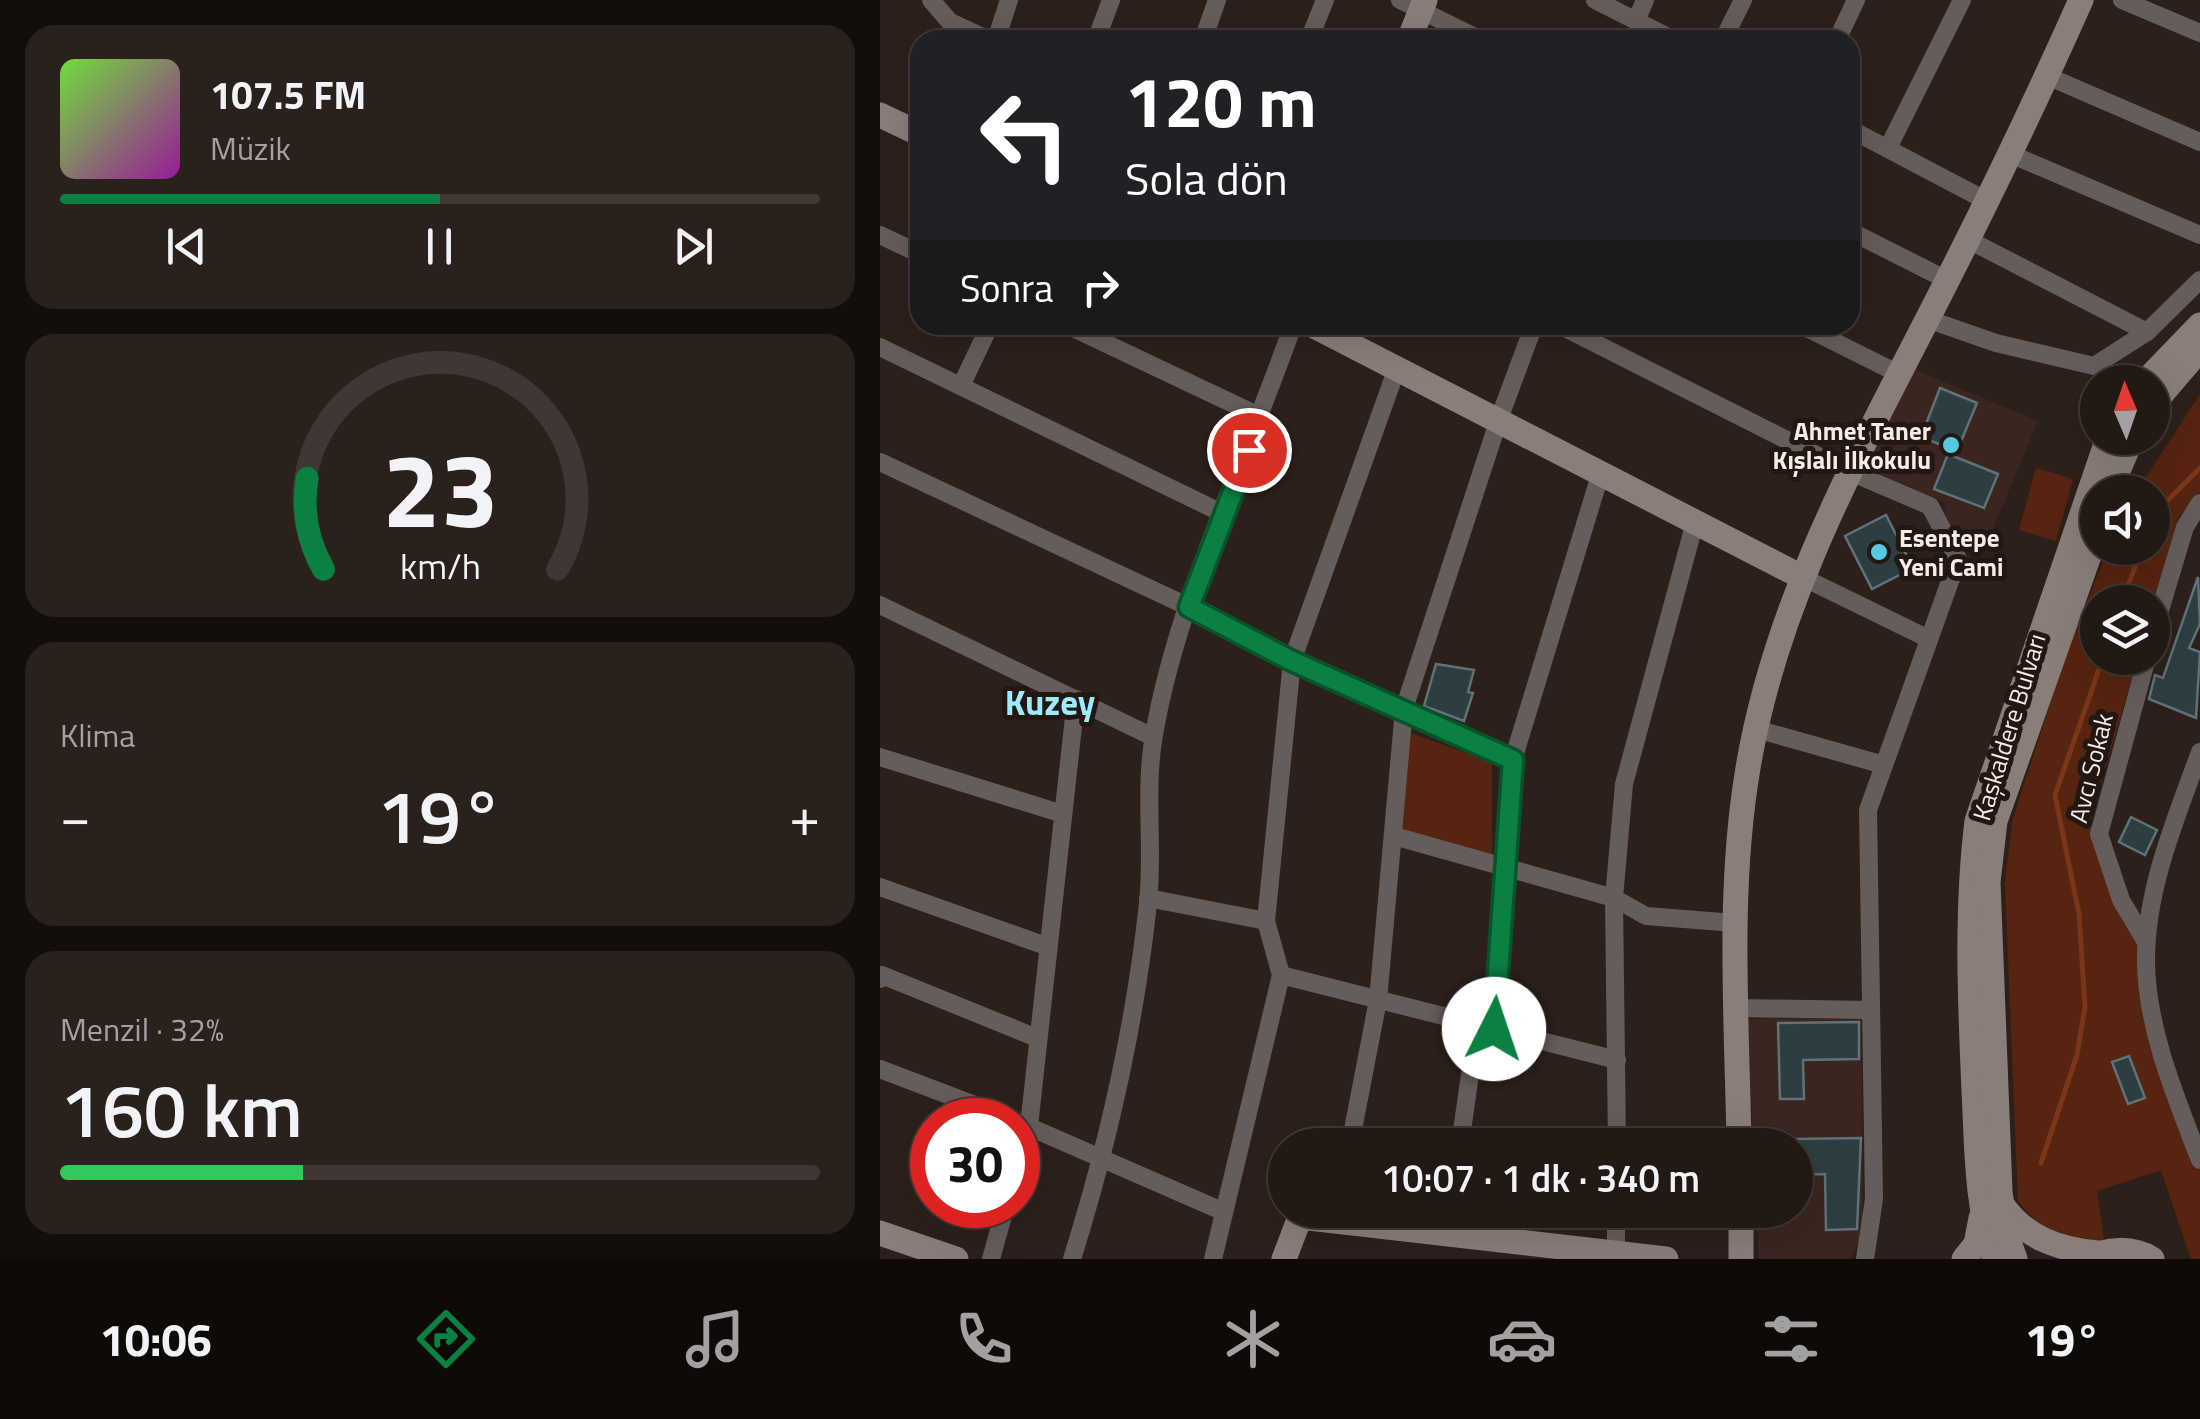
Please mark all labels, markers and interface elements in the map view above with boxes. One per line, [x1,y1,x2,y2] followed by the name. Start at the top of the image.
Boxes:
[1125,48,1317,154] text: 120 m
[210,66,366,124] text: 107.5 FM
[960,70,1090,200] icon: left
[210,124,291,172] text: Müzik
[1125,144,1288,212] text: Sola dön
[159,219,214,274] icon: previous
[412,219,467,274] icon: pause
[666,219,721,274] icon: next
[960,259,1053,317] text: Sonra
[1073,260,1128,315] icon: right
[2080,365,2170,455] north arrow
[2080,365,2170,675] map controls
[1207,408,1292,493] pin
[382,409,498,567] text: 23
[1773,412,1931,479] place label: Ahmet Taner Kışlalı İlkokulu
[1222,423,1277,478] icon: arrive
[1940,434,1962,456] marker: Ahmet Taner Kışlalı İlkokulu
[2080,475,2170,565] button: sound
[1899,519,2004,586] place label: Esentepe Yeni Cami
[400,538,480,593] text: km/h
[1868,541,1890,563] marker: Esentepe Yeni Cami
[2080,585,2170,675] button: layers
[1962,629,2056,825] street label: Kaşkaldere Bulvarı
[1005,675,1095,729] district label: Kuzey
[2059,709,2123,827] street label: Avcı Sokak
[60,711,135,759] text: Klima
[377,758,503,872] text: 19°
[60,774,91,857] text: −
[789,774,820,857] text: +
[1442,977,1546,1081] position arrow
[60,1005,224,1053] text: Menzil · 32%
[60,1052,303,1166] text: 160 km
[910,1098,1040,1228] speed limit sign: 30
[1381,1149,1700,1207] text: 10:07 · 1 dk · 340 m
[411,1304,481,1374] icon: directions
[680,1304,750,1374] icon: music
[949,1304,1019,1374] icon: phone
[1218,1304,1288,1374] icon: climate
[1487,1304,1557,1374] icon: car
[1756,1304,1826,1374] icon: filters
[100,1305,212,1373] text: 10:06
[2025,1305,2100,1373] text: 19°

